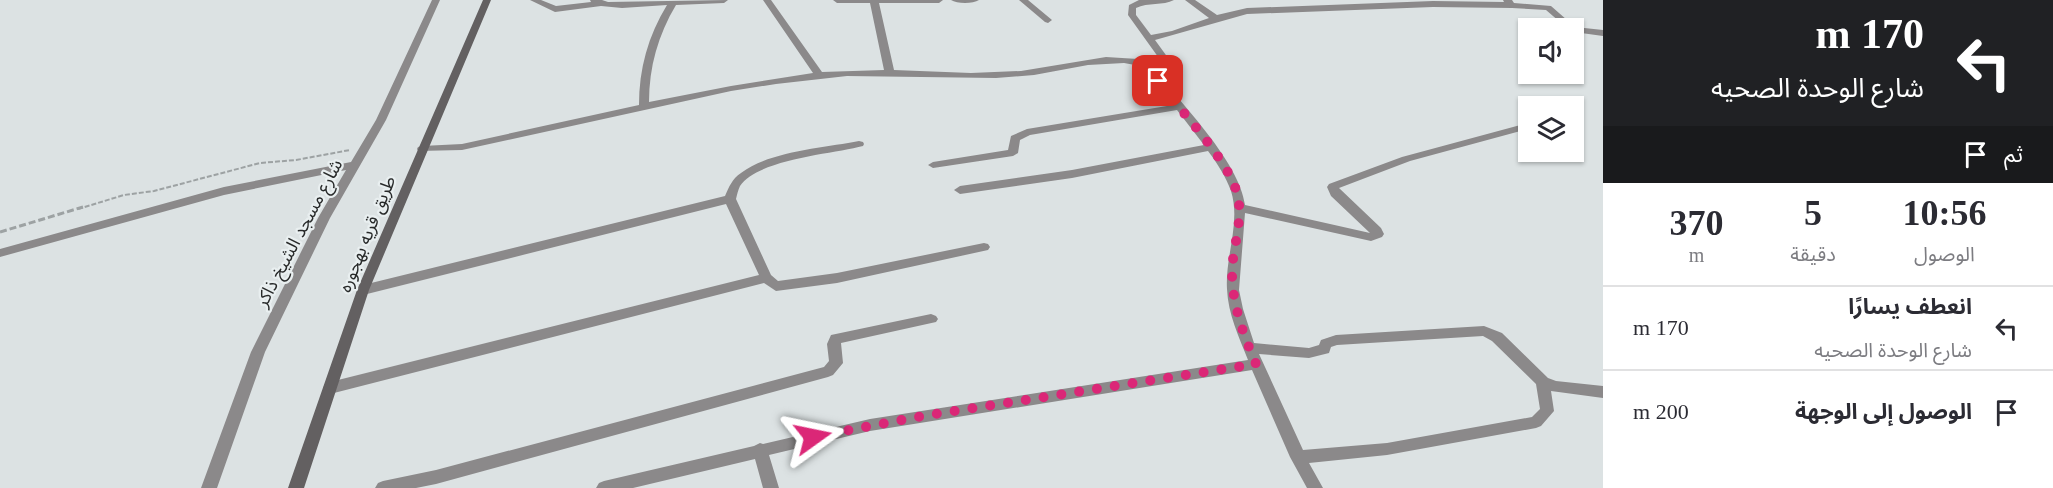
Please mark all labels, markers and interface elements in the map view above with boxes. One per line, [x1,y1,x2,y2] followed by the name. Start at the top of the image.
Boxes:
[1816,11,1924,57] text: 170 m
[1518,18,1584,162] map controls
[1518,18,1584,84] button: sound
[1945,24,2023,102] icon: left
[1132,55,1183,106] pin
[1141,64,1174,97] icon: arrive
[1711,73,1924,103] text: شارع الوحدة الصحيه
[1518,96,1584,162] button: layers
[1959,138,1992,171] icon: arrive
[2004,142,2023,167] text: ثم
[251,156,350,313] street label: شارع مسجد الشيخ ذاكر
[335,173,400,295] street label: طريق قريه بهجوره
[1804,193,1822,233] text: 5
[1902,193,1986,233] text: 10:56
[1670,203,1724,243] text: 370
[1790,243,1836,265] text: دقيقة
[1914,243,1975,265] text: الوصول
[1689,244,1704,266] text: m
[1848,294,1972,319] text: انعطف يسارًا
[1990,312,2023,345] icon: left
[1633,315,1689,340] text: 170 m
[1814,339,1972,361] text: شارع الوحدة الصحيه
[1990,396,2023,429] icon: arrive
[1633,399,1689,424] text: 200 m
[1795,399,1972,424] text: الوصول إلى الوجهة
[781,405,845,469] position arrow

